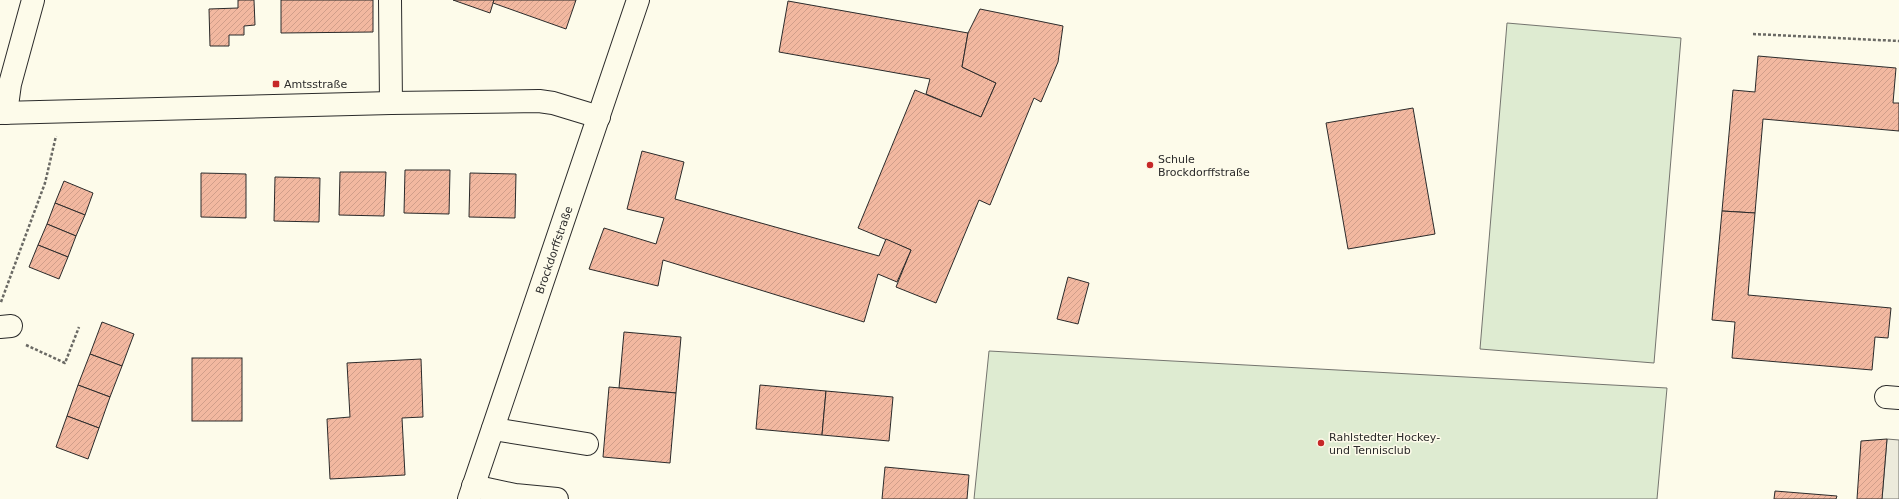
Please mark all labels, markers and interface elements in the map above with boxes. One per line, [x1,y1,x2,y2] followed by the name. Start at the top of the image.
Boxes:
[284,78,348,91] place label: Amtsstraße
[271,79,281,89] marker: Amtsstraße
[1158,153,1250,179] place label: Schule Brockdorffstraße
[1145,160,1155,170] marker: Schule Brockdorffstraße
[533,204,576,296] street label: Brockdorffstraße
[1329,431,1440,457] place label: Rahlstedter Hockey- und Tennisclub
[1316,438,1326,448] marker: Rahlstedter Hockey- und Tennisclub

